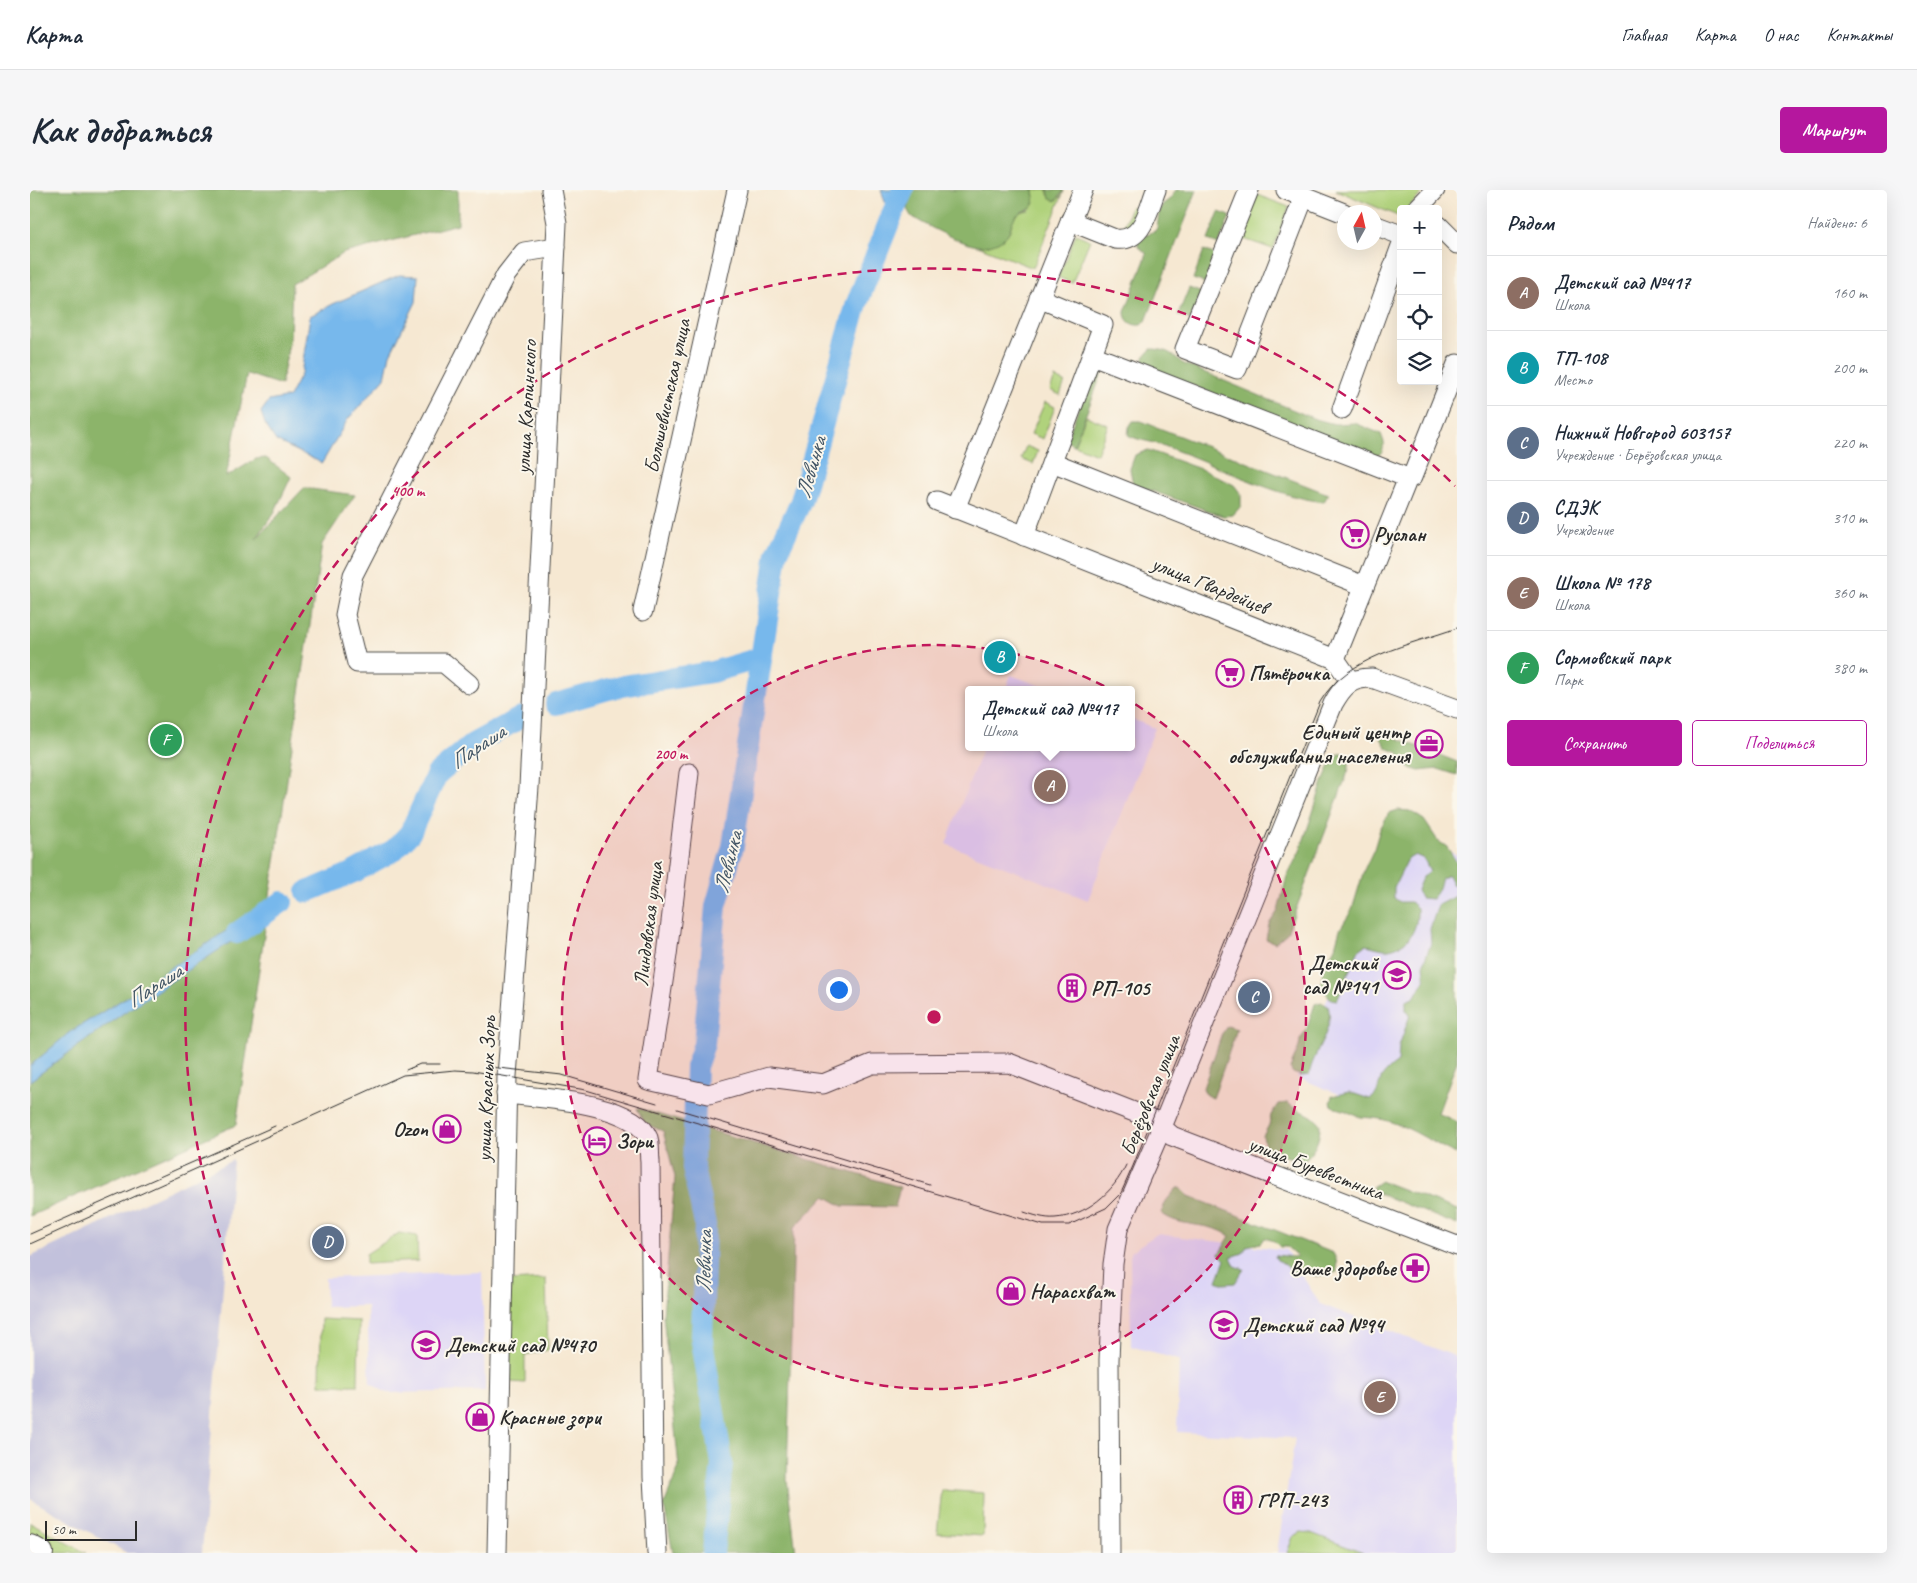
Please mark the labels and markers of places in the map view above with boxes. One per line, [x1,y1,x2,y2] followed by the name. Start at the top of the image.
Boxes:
[1340,519,1370,549] supermarket icon: Руслан
[1374,521,1427,547] place label: Руслан
[984,638,1016,676] pin: B
[1215,658,1245,688] supermarket icon: Пятёрочка
[1249,660,1331,686] place label: Пятёрочка
[1228,719,1412,770] place label: Единый центр обслуживания населения
[150,721,182,759] pin: F
[1414,729,1444,759] office icon: Единый центр обслуживания населения
[1034,767,1066,805] pin: A
[1303,950,1381,1000] place label: Детский сад №141
[1382,960,1412,990] school or university icon: Детский сад №141
[1057,973,1087,1003] building icon: РП-105
[1091,975,1152,1001] place label: РП-105
[1238,978,1270,1016] pin: C
[925,1008,943,1026] centre of rings
[432,1114,462,1144] shop icon: Ozon
[393,1116,428,1142] place label: Ozon
[582,1126,612,1156] hotel icon: Зори
[616,1128,655,1154] place label: Зори
[312,1223,344,1261] pin: D
[1400,1253,1430,1283] pharmacy icon: Ваше здоровье
[1290,1255,1397,1282] place label: Ваше здоровье
[996,1276,1026,1306] shop icon: Нарасхват
[1030,1278,1116,1304] place label: Нарасхват
[1209,1310,1239,1340] school or university icon: Детский сад №94
[1243,1312,1386,1338] place label: Детский сад №94
[411,1330,441,1360] school or university icon: Детский сад №470
[445,1332,598,1358] place label: Детский сад №470
[1364,1378,1396,1416] pin: E
[465,1402,495,1432] shop icon: Красные зори
[499,1404,603,1431] place label: Красные зори
[1223,1485,1253,1515] building icon: ГРП-243
[1257,1487,1330,1513] place label: ГРП-243

